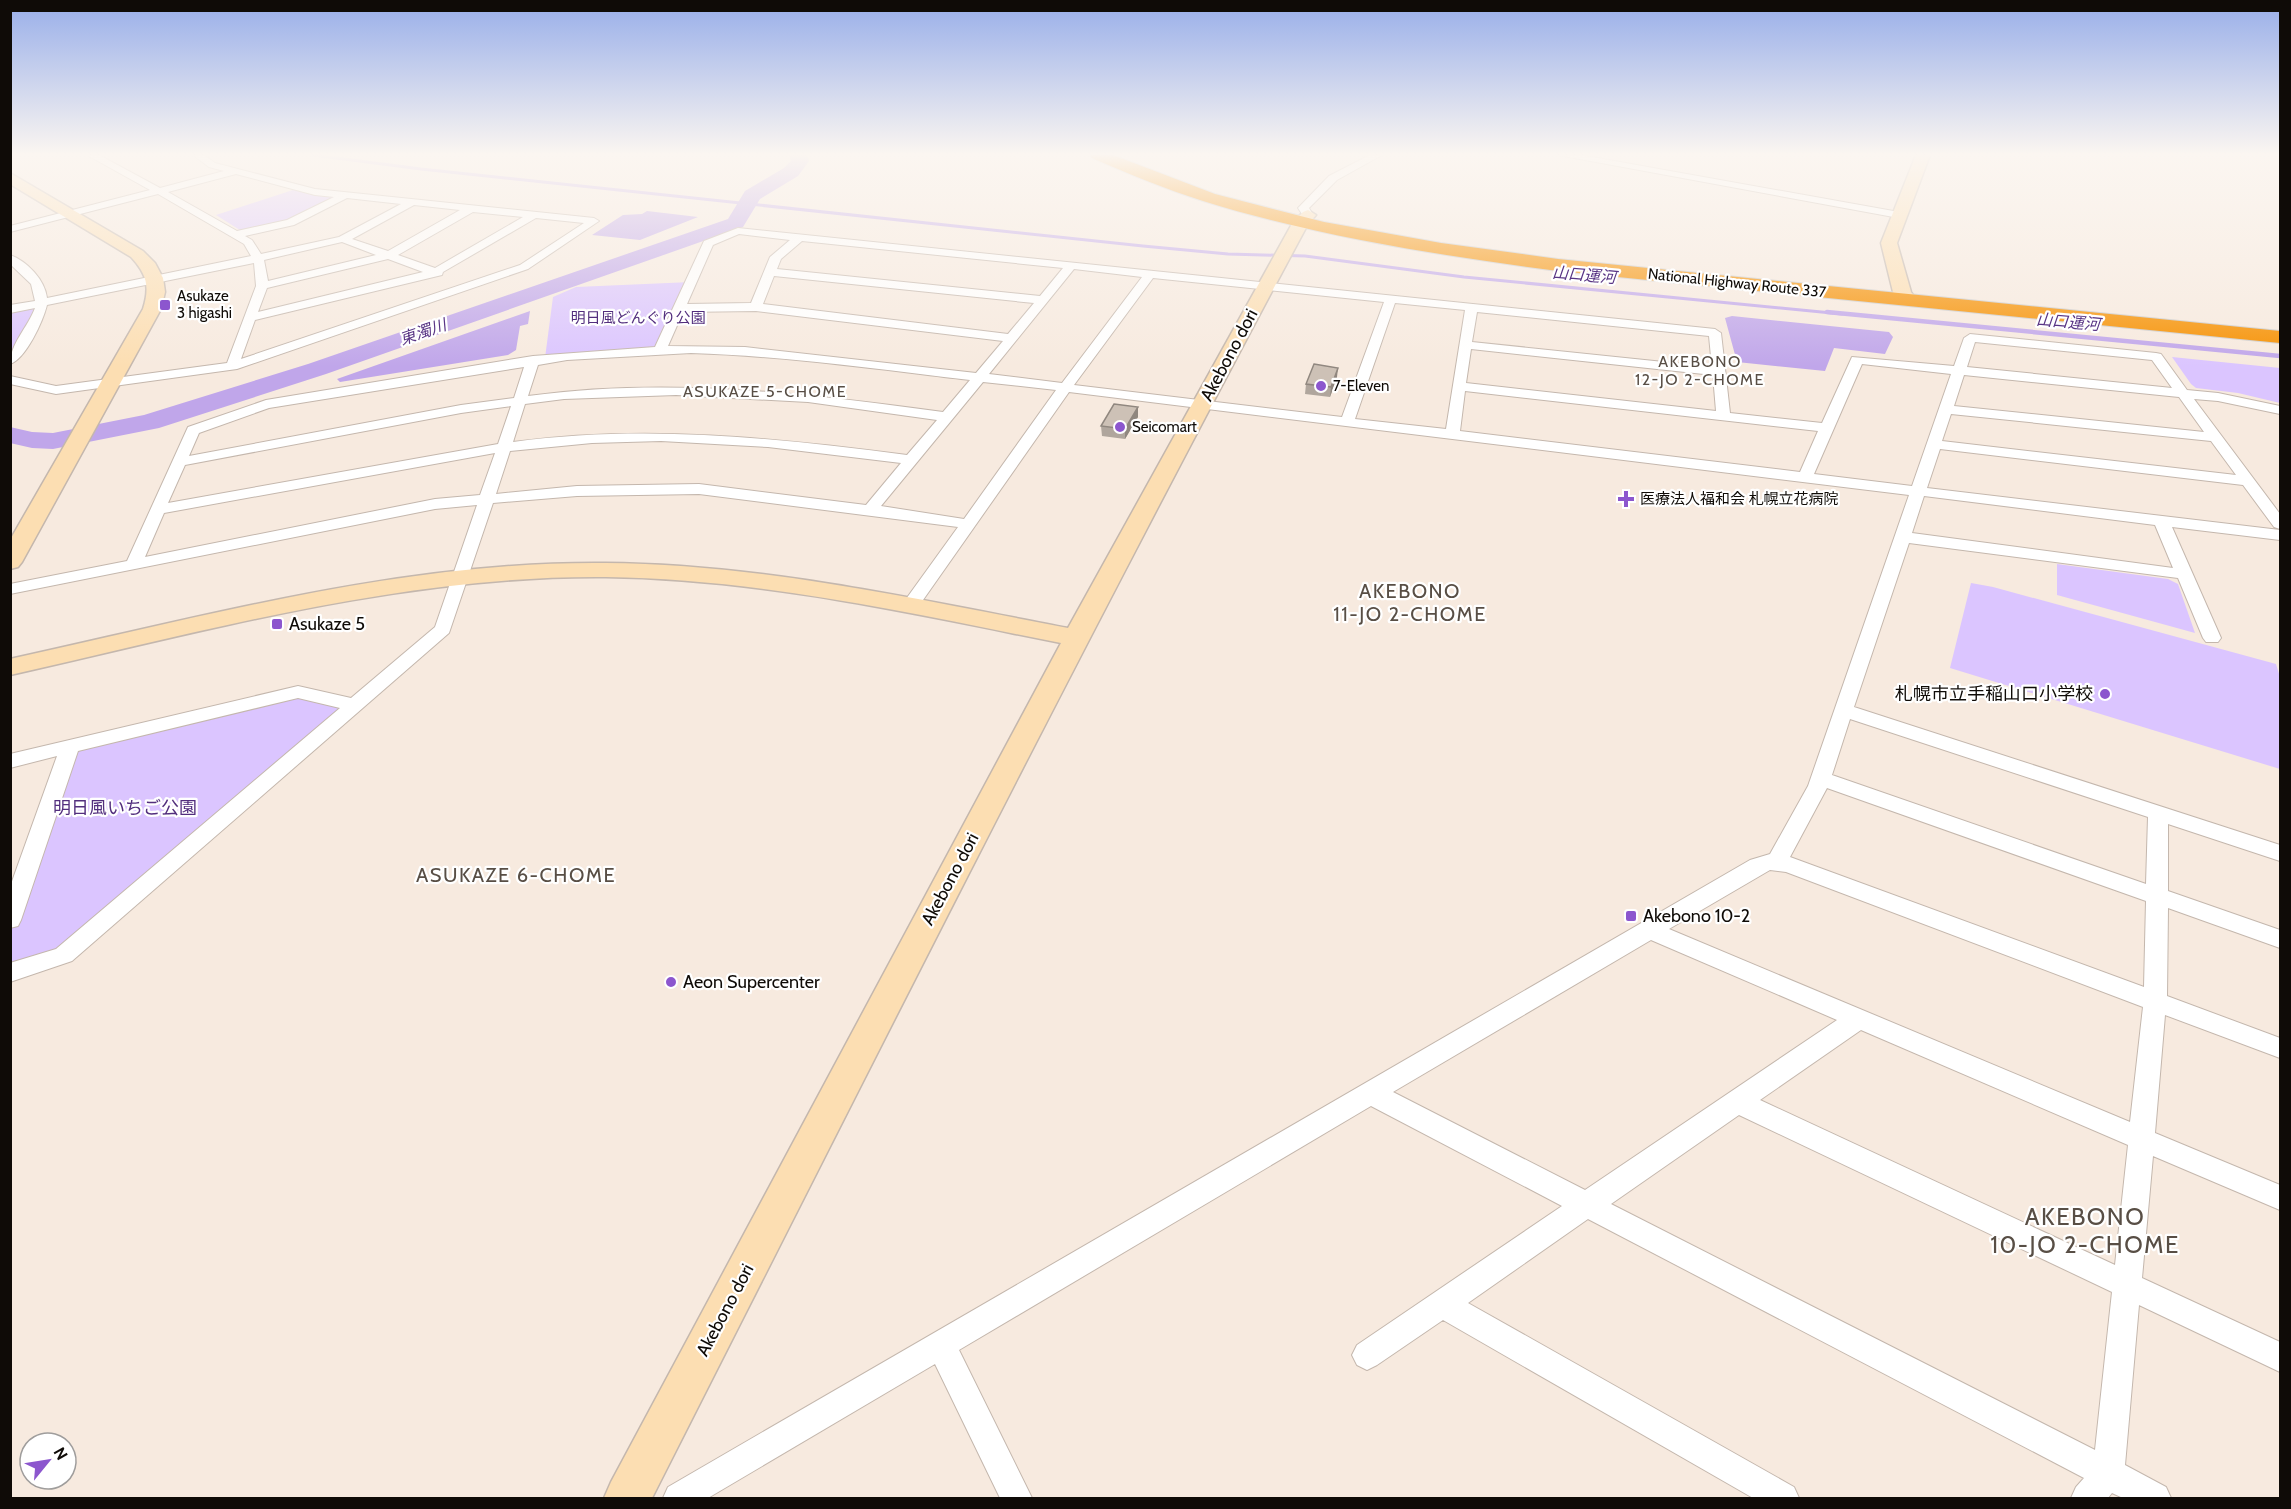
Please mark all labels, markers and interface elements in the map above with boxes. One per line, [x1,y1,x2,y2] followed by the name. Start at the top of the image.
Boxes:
[1551,263,1620,288] water label: 山口運河
[1647,265,1827,301] street label: National Highway Route 337
[177,287,232,322] place label: Asukaze 3 higashi
[158,298,172,312] marker: Asukaze 3 higashi
[1196,305,1262,405] street label: Akebono dori
[570,309,706,327] park label: 明日風どんぐり公園
[2035,310,2104,335] water label: 山口運河
[397,315,451,349] water label: 東濁川
[1635,352,1765,389] district label: AKEBONO 12-JO 2-CHOME
[1333,377,1389,395] place label: 7-Eleven
[1314,379,1328,393] marker: 7-Eleven
[683,382,847,401] district label: ASUKAZE 5-CHOME
[1132,418,1197,436] place label: Seicomart
[1113,420,1127,434] marker: Seicomart
[1617,490,1635,508] marker: 医療法人福和会 札幌立花病院
[1640,490,1838,508] place label: 医療法人福和会 札幌立花病院
[1333,579,1487,626] district label: AKEBONO 11-JO 2-CHOME
[289,613,365,635] place label: Asukaze 5
[270,617,284,631] marker: Asukaze 5
[1895,683,2093,705] place label: 札幌市立手稲山口小学校
[2098,687,2112,701] marker: 札幌市立手稲山口小学校
[53,797,197,819] park label: 明日風いちご公園
[917,829,983,929] street label: Akebono dori
[416,863,616,887] district label: ASUKAZE 6-CHOME
[1643,905,1750,927] place label: Akebono 10-2
[1624,909,1638,923] marker: Akebono 10-2
[683,971,820,993] place label: Aeon Supercenter
[664,975,678,989] marker: Aeon Supercenter
[1990,1202,2180,1259] district label: AKEBONO 10-JO 2-CHOME
[692,1260,758,1360] street label: Akebono dori
[18,1431,78,1491] north arrow
[50,1444,72,1463] text: N

